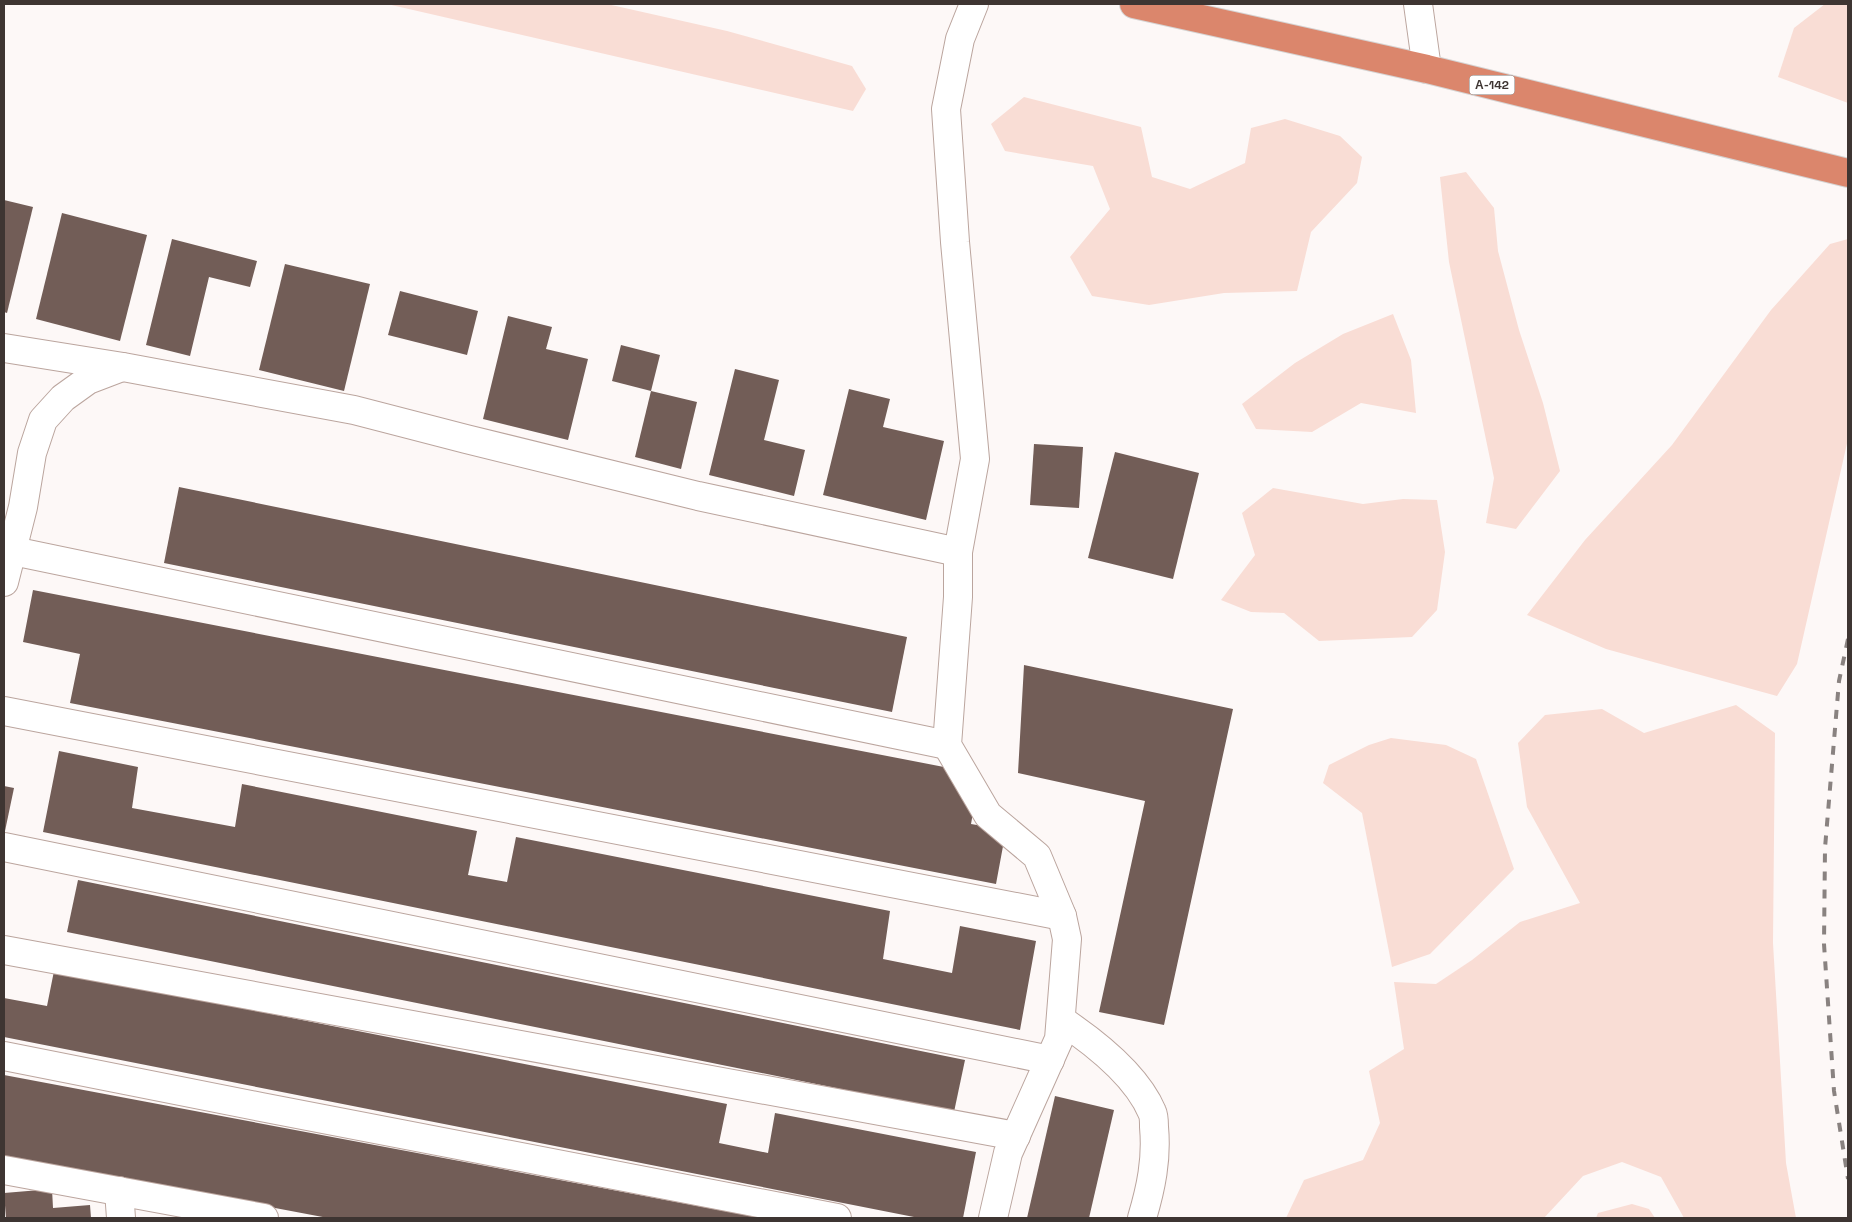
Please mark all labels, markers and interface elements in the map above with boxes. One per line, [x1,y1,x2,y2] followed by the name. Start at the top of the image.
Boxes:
[1470,76,1514,94] road number: А-142

